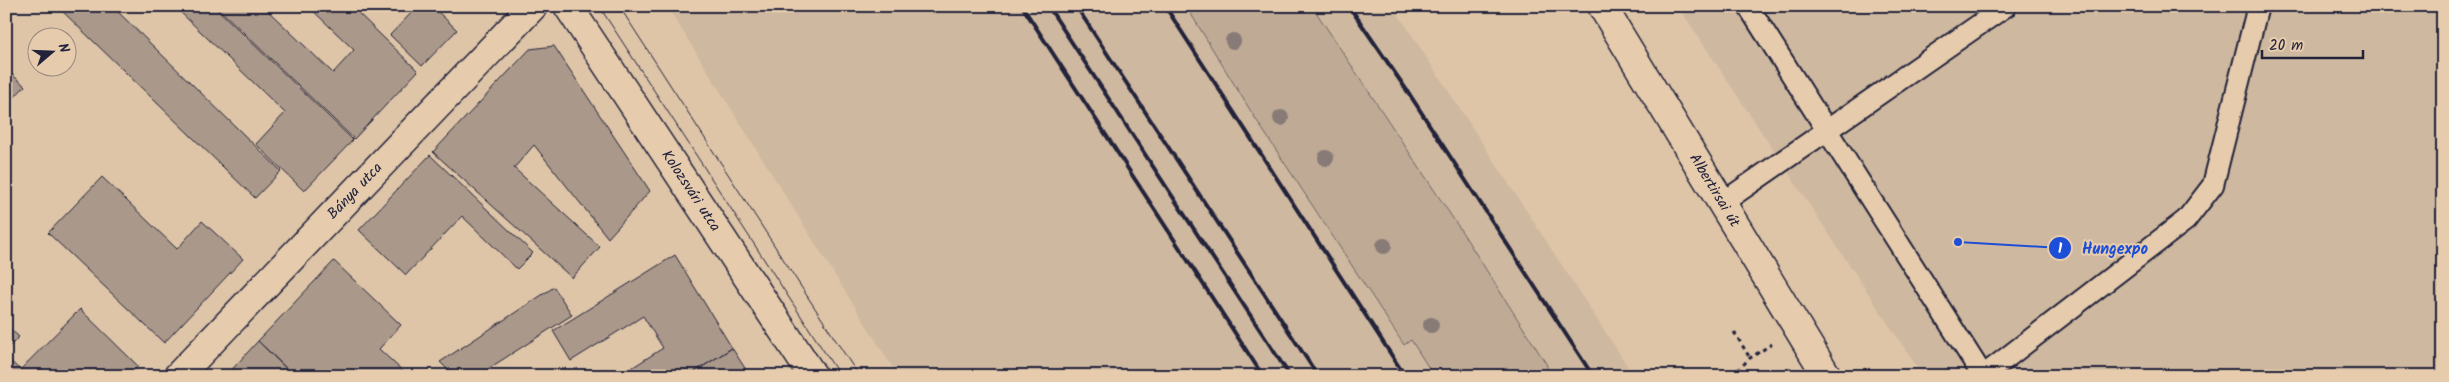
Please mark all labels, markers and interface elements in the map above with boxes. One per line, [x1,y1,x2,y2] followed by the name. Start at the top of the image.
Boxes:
[28,28,78,78] north arrow
[2262,28,2363,60] scale bar
[2269,34,2303,58] text: 20 m
[52,40,75,56] text: N
[655,145,726,237] street label: Kolozsvári utca
[1682,149,1746,232] street label: Albertirsai út
[322,157,389,225] street label: Bánya utca
[2047,233,2158,264] callout: Hungexpo
[2058,237,2063,261] text: 1
[2082,237,2148,262] text: Hungexpo

